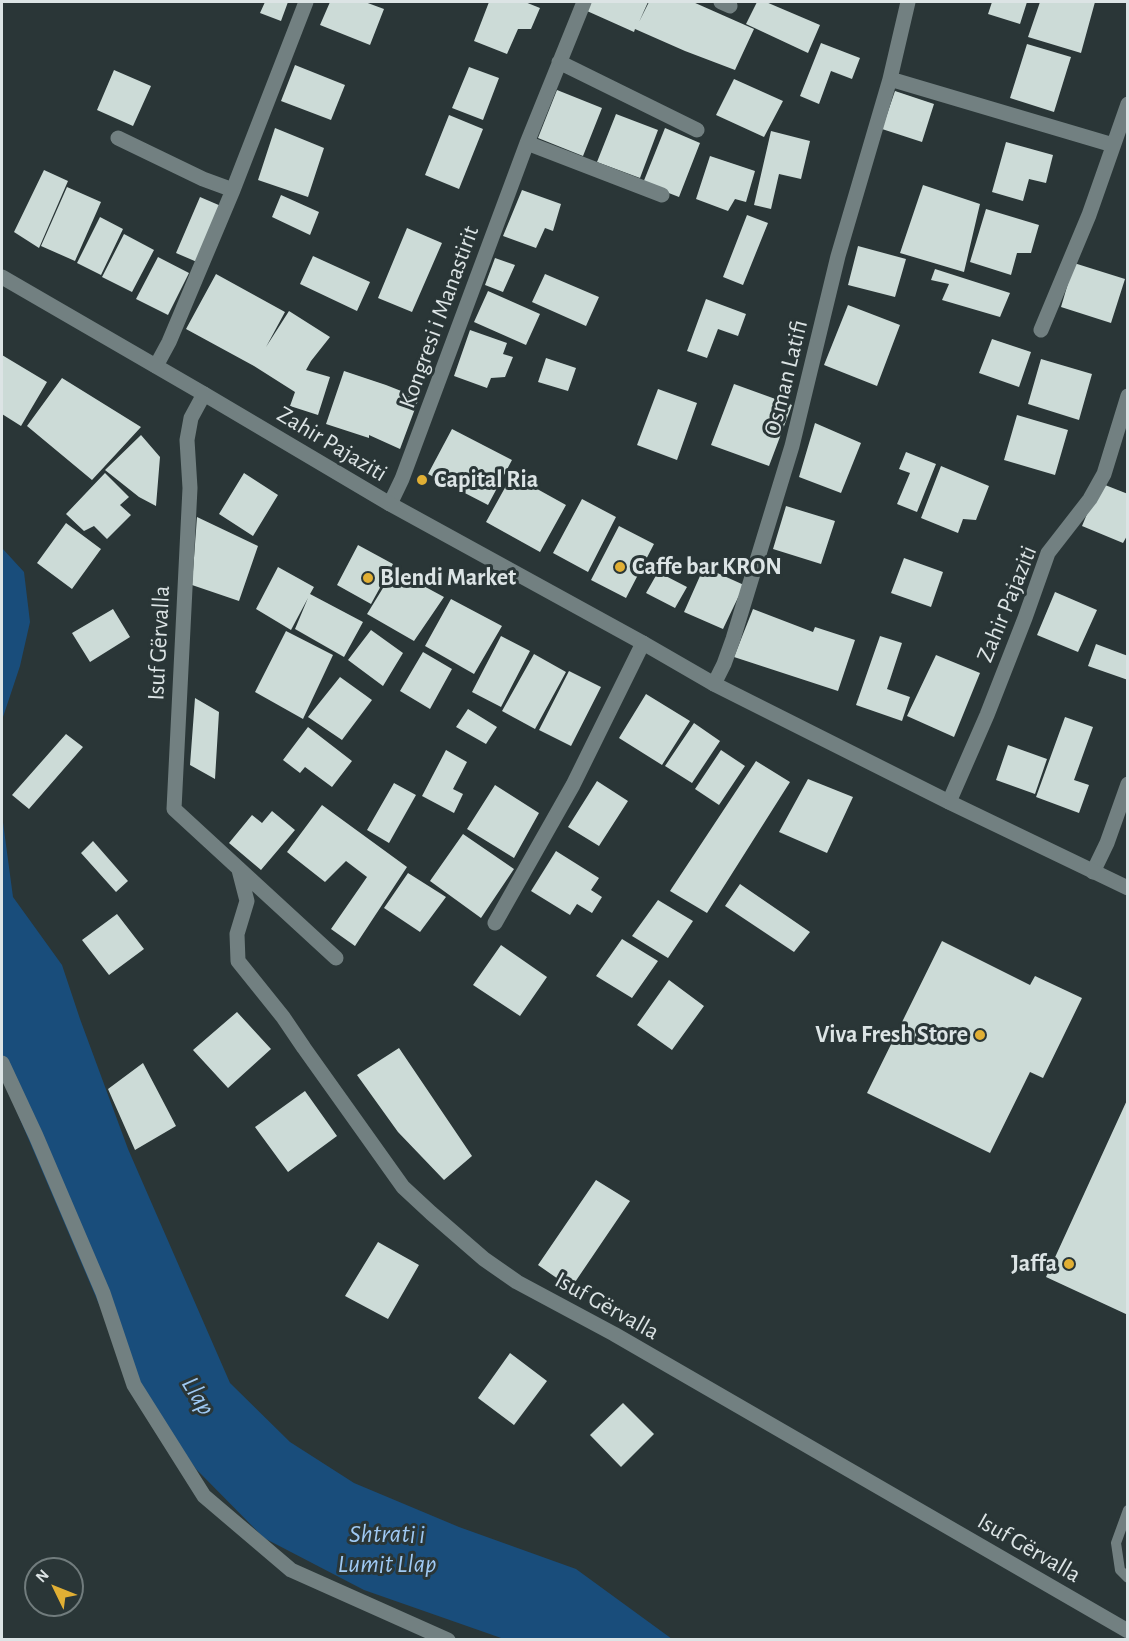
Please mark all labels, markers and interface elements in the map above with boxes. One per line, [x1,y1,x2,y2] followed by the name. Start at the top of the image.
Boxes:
[393,222,485,412] street label: Kongresi i Manastirit
[758,317,814,439] street label: Osman Latifi
[272,400,392,488] street label: Zahir Pajaziti
[434,466,538,494] place label: Capital Ria
[415,473,429,487] marker: Capital Ria
[971,541,1043,667] street label: Zahir Pajaziti
[632,553,782,581] place label: Caffe bar KRON
[613,560,627,574] marker: Caffe bar KRON
[380,564,516,592] place label: Blendi Market
[361,571,375,585] marker: Blendi Market
[142,585,176,701] street label: Isuf Gërvalla
[815,1021,968,1049] place label: Viva Fresh Store
[973,1028,987,1042] marker: Viva Fresh Store
[1011,1250,1057,1278] place label: Jaffa
[1062,1257,1076,1271] marker: Jaffa
[550,1266,664,1346] street label: Isuf Gërvalla
[174,1371,222,1421] water label: Llap
[972,1507,1086,1589] street label: Isuf Gërvalla
[338,1518,436,1580] water label: Shtrati i Lumit Llap
[24,1557,84,1617] north arrow
[33,1567,52,1586] text: N

